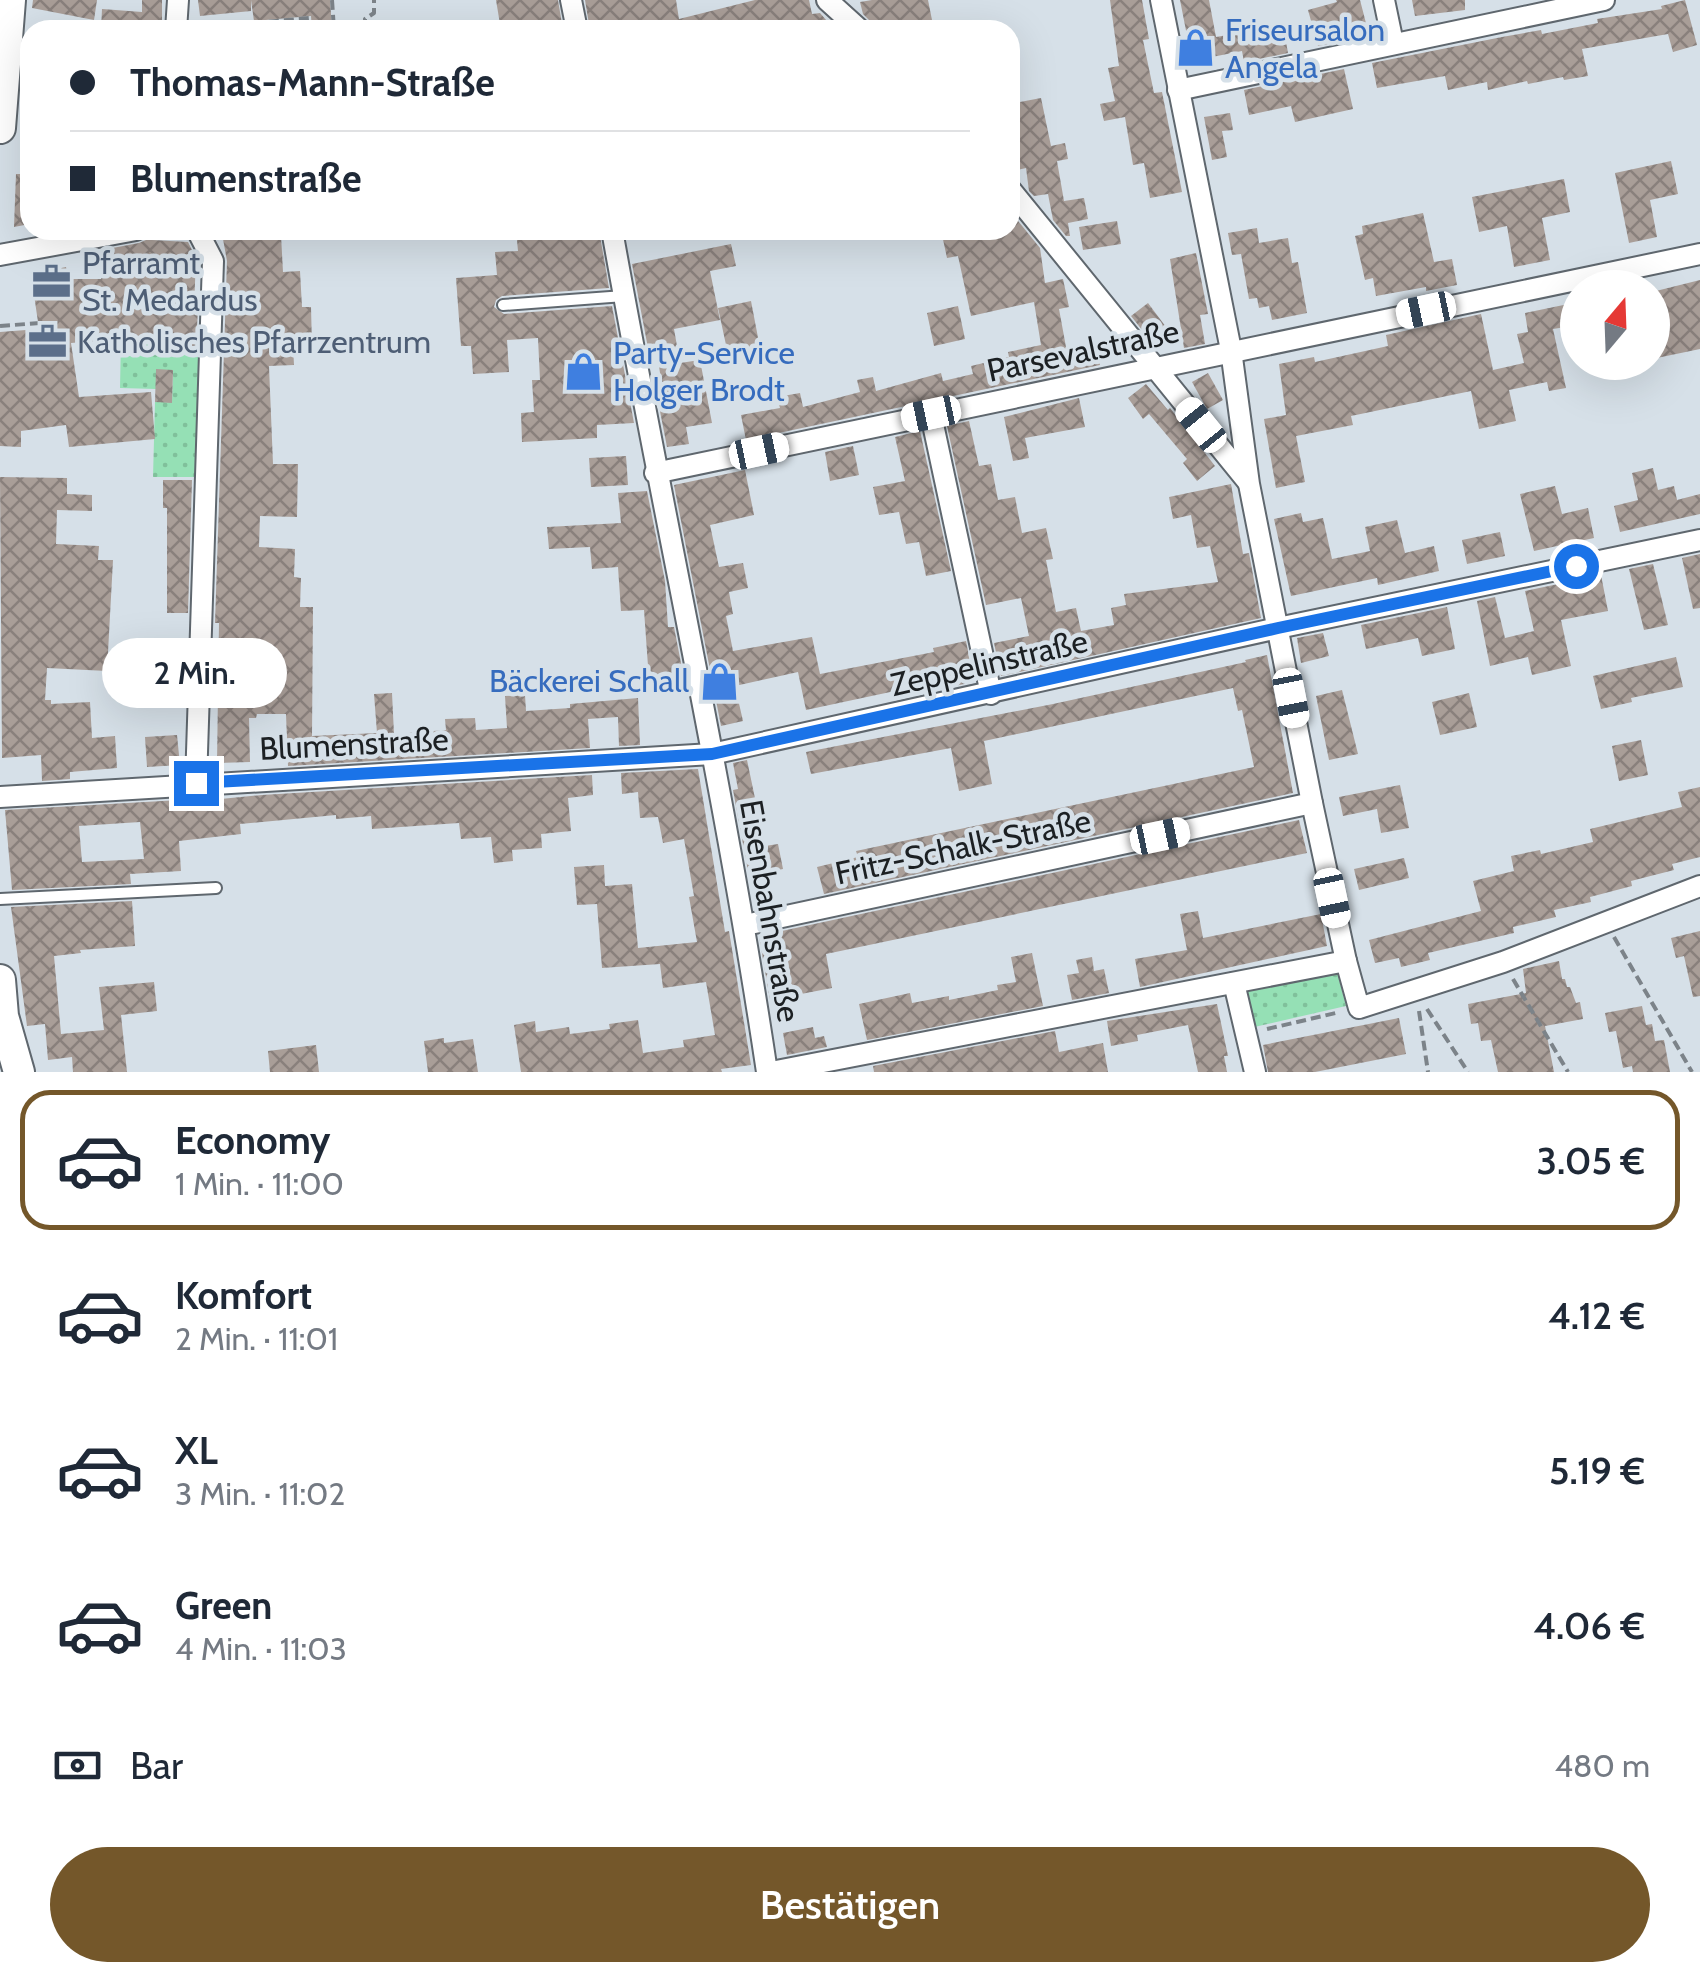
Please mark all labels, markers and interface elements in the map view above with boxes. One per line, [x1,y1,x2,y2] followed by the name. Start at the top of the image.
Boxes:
[1225,10,1385,86] place label: Friseursalon Angela
[1174,27,1216,69] shop icon: Friseursalon Angela
[130,59,495,106] text: Thomas-Mann-Straße
[130,155,362,202] text: Blumenstraße
[82,243,257,319] place label: Pfarramt St. Medardus
[31,260,73,302] office icon: Pfarramt St. Medardus
[1560,270,1670,380] north arrow
[1560,270,1670,380] map controls
[1394,289,1458,331] car
[983,311,1182,390] street label: Parsevalstraße
[26,321,68,363] office icon: Katholisches Pfarrzentrum
[77,322,431,361] place label: Katholisches Pfarrzentrum
[613,333,795,409] place label: Party-Service Holger Brodt
[562,350,604,392] shop icon: Party-Service Holger Brodt
[1170,392,1232,458] car
[899,393,963,435] car
[727,430,791,472] car
[1554,544,1599,589] route start
[886,621,1091,704] street label: Zeppelinstraße
[104,638,288,708] callout: 2 Min.
[153,653,236,692] text: 2 Min.
[698,660,740,702] shop icon: Bäckerei Schall
[489,661,689,700] place label: Bäckerei Schall
[1271,666,1311,730] car
[258,719,450,768] street label: Blumenstraße
[174,761,219,806] route end
[732,797,809,1025] street label: Eisenbahnstraße
[832,800,1094,893] street label: Fritz-Schalk-Straße
[1128,815,1192,857] car
[1311,866,1353,930] car
[55,1115,145,1205] icon: car
[175,1117,330,1164] text: Economy
[1536,1137,1645,1184] text: 3.05 €
[175,1164,344,1203] text: 1 Min. · 11:00
[55,1270,145,1360] icon: car
[175,1272,312,1319] text: Komfort
[1548,1292,1645,1339] text: 4.12 €
[175,1319,338,1358] text: 2 Min. · 11:01
[55,1425,145,1515] icon: car
[175,1427,218,1474] text: XL
[1549,1447,1645,1494] text: 5.19 €
[175,1474,345,1513] text: 3 Min. · 11:02
[55,1580,145,1670] icon: car
[175,1582,272,1629] text: Green
[1533,1602,1645,1649] text: 4.06 €
[175,1629,347,1668] text: 4 Min. · 11:03
[50,1738,105,1793] icon: cash
[130,1742,183,1789] text: Bar
[1555,1746,1650,1785] text: 480 m
[50,1847,1650,1962] button: Bestätigen

